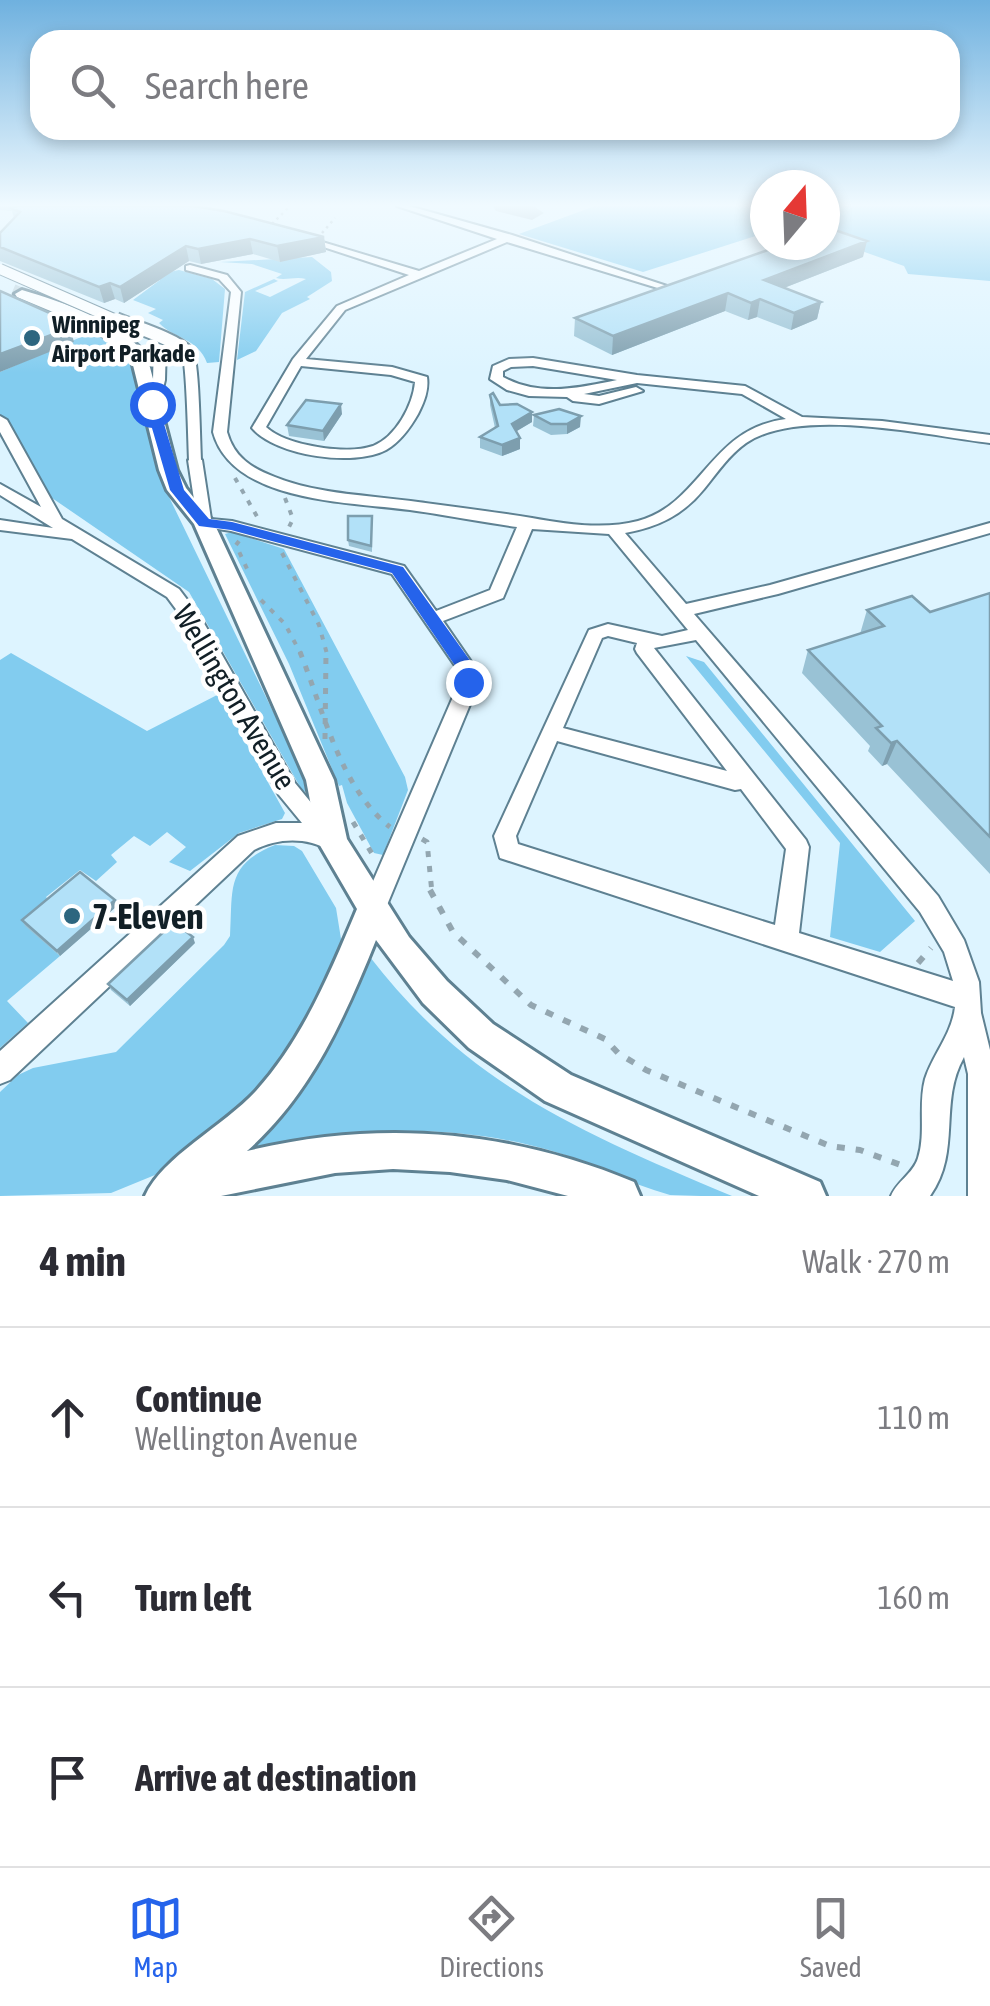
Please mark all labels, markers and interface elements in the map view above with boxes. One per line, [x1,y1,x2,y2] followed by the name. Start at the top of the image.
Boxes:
[30,30,960,140] search box
[65,58,120,113] icon: search
[145,64,309,107] text: Search here
[750,170,840,260] north arrow
[51,310,195,367] place label: Winnipeg Airport Parkade
[21,327,43,349] marker: Winnipeg Airport Parkade
[130,382,176,428] route start
[167,599,303,795] street label: Wellington Avenue
[446,660,492,706] route end
[92,896,204,936] place label: 7-Eleven
[61,905,83,927] marker: 7-Eleven
[40,1237,126,1285] text: 4 min
[802,1243,950,1280] text: Walk · 270 m
[135,1377,262,1420] text: Continue
[40,1390,95,1445] icon: ahead
[877,1399,950,1436] text: 110 m
[135,1420,358,1457] text: Wellington Avenue
[40,1570,95,1625] icon: left
[135,1576,251,1619] text: Turn left
[877,1579,950,1616] text: 160 m
[40,1750,95,1805] icon: arrive
[135,1756,417,1799] text: Arrive at destination
[128,1891,183,1983] tab: Map
[439,1891,544,1983] tab: Directions
[800,1891,862,1983] tab: Saved

